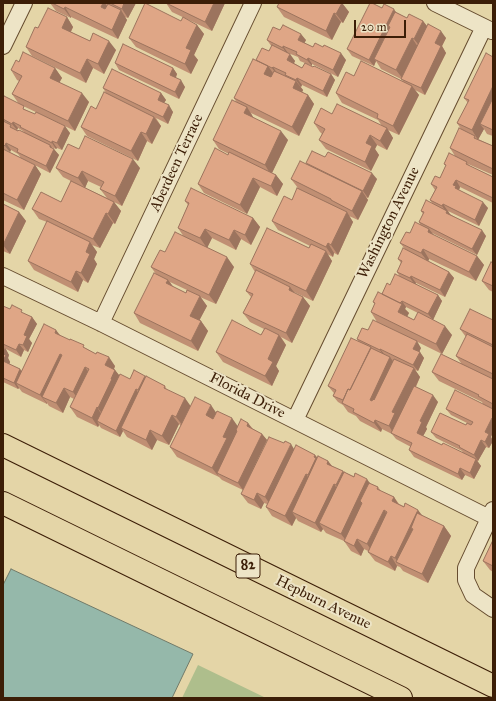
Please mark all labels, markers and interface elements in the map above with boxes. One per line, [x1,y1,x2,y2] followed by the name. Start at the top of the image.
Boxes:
[356,12,408,38] scale bar
[361,20,387,34] text: 20 m
[146,111,208,215] street label: Aberdeen Terrace
[354,164,424,282] street label: Washington Avenue
[206,369,288,423] street label: Florida Drive
[236,554,260,578] road number: 82
[272,572,374,634] street label: Hepburn Avenue

